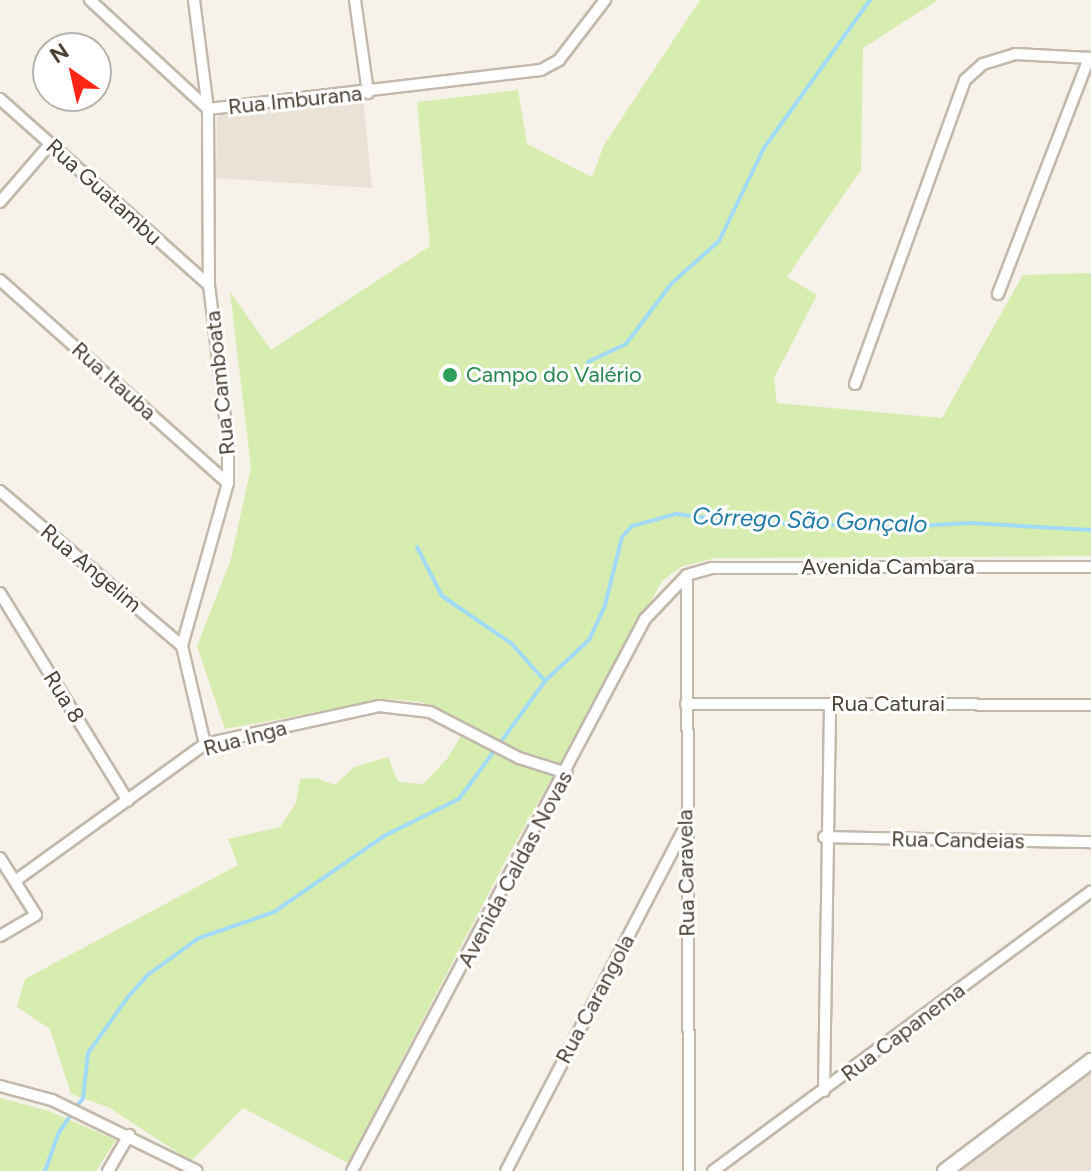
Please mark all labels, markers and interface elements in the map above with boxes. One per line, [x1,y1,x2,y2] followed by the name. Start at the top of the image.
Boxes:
[32,32,112,112] north arrow
[45,37,74,69] text: N
[227,80,363,120] street label: Rua Imburana
[41,133,167,251] street label: Rua Guatambu
[199,310,241,456] street label: Rua Camboata
[66,336,162,426] street label: Rua Itauba
[466,362,642,388] place label: Campo do Valério
[441,366,459,384] marker: Campo do Valério
[692,502,928,538] water label: Córrego São Gonçalo
[35,518,147,618] street label: Rua Angelim
[801,554,975,580] street label: Avenida Cambara
[38,666,90,728] street label: Rua 8
[831,691,945,717] street label: Rua Caturai
[200,714,290,762] street label: Rua Inga
[452,766,578,972] street label: Avenida Caldas Novas
[672,809,700,937] street label: Rua Caravela
[891,826,1025,854] street label: Rua Candeias
[550,930,640,1068] street label: Rua Carangola
[836,977,970,1087] street label: Rua Capanema

